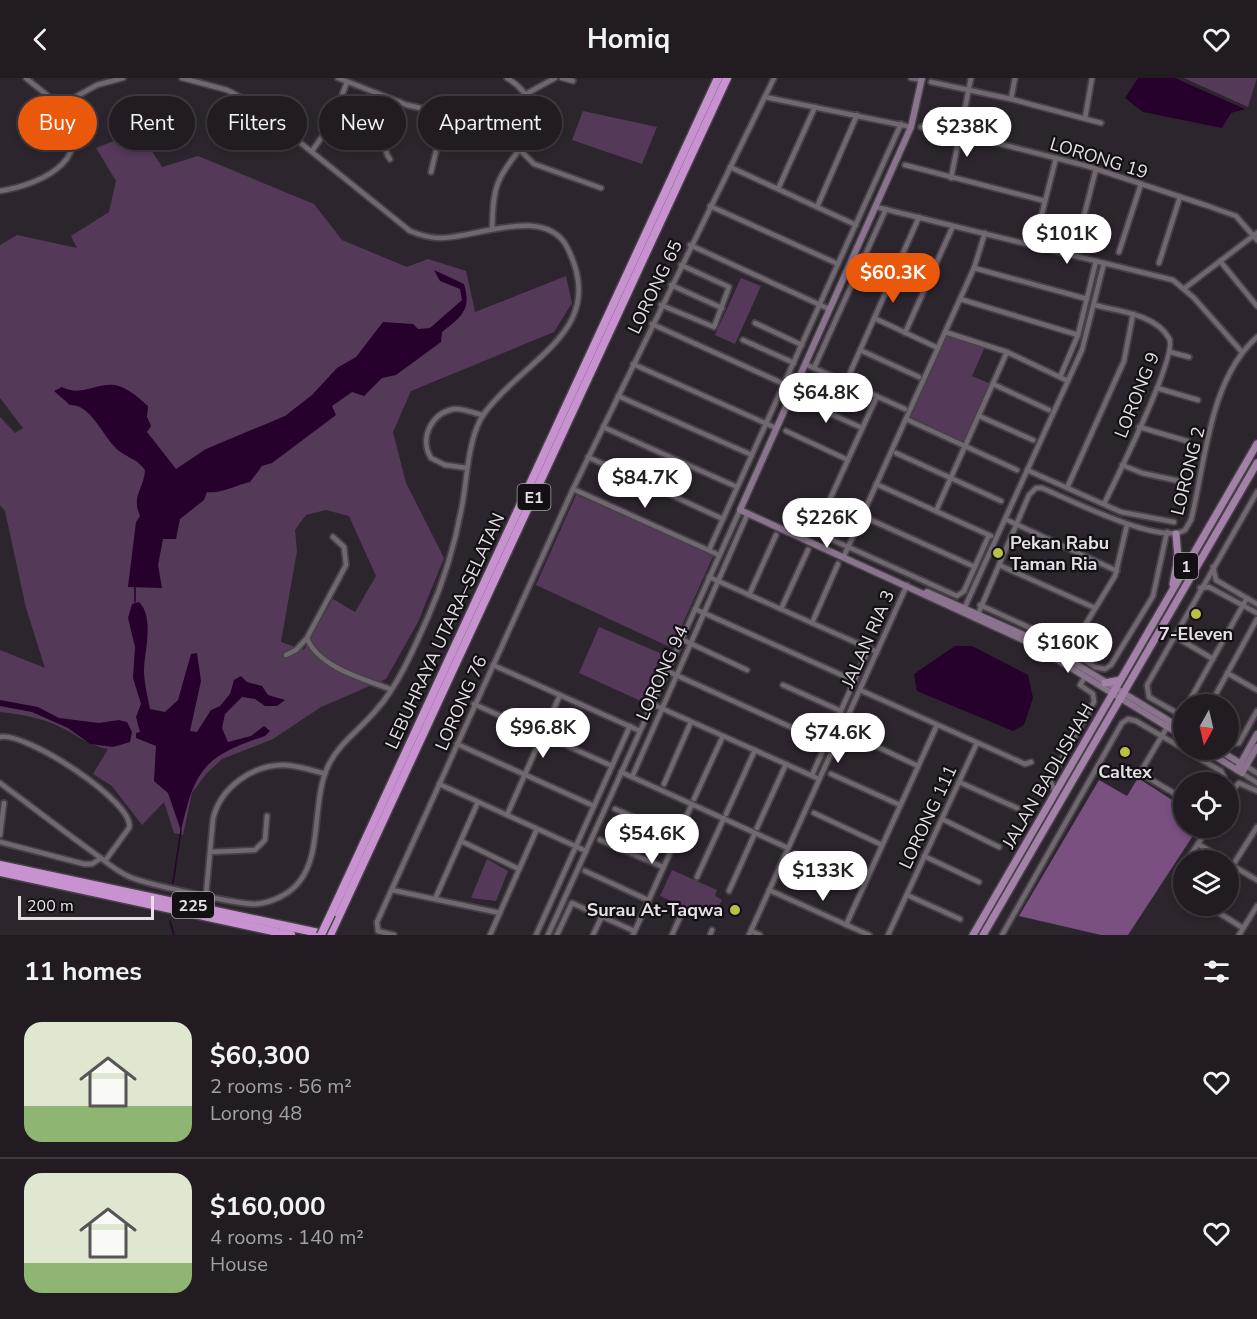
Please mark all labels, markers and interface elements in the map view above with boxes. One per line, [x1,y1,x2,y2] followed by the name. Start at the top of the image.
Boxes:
[587,21,670,58] text: Homiq
[24,23,57,56] icon: back
[1200,23,1233,56] icon: heart
[18,96,97,150] chip: Buy
[109,96,195,150] chip: Rent
[207,96,307,150] chip: Filters
[319,96,406,150] chip: New
[418,96,562,150] chip: Apartment
[925,107,1009,158] pin: $238K
[936,113,998,140] text: $238K
[1047,132,1151,184] street label: LORONG 19
[1025,214,1109,265] pin: $101K
[1036,220,1098,247] text: $101K
[622,236,688,338] street label: LORONG 65
[844,253,942,304] pin: $60.3K
[860,259,926,286] text: $60.3K
[1109,349,1165,441] street label: LORONG 9
[777,373,875,424] pin: $64.8K
[793,379,859,406] text: $64.8K
[1165,424,1211,518] street label: LORONG 2
[596,458,694,509] pin: $84.7K
[612,464,678,491] text: $84.7K
[518,484,550,510] road number: E1
[785,498,869,549] pin: $226K
[796,504,858,531] text: $226K
[380,509,510,753] street label: LEBUHRAYA UTARA–SELATAN
[1010,531,1109,576] place label: Pekan Rabu Taman Ria
[991,546,1005,560] marker: Pekan Rabu Taman Ria
[1174,553,1198,579] road number: 1
[835,586,900,693] street label: JALAN RIA 3
[1189,607,1203,621] marker: 7-Eleven
[630,622,694,724] street label: LORONG 94
[1159,622,1233,646] place label: 7-Eleven
[1026,623,1110,674] pin: $160K
[1037,629,1099,656] text: $160K
[429,652,493,754] street label: LORONG 76
[1173,694,1239,760] north arrow
[1173,694,1239,916] map controls
[996,699,1099,854] street label: JALAN BADLISHAH
[494,708,592,759] pin: $96.8K
[789,713,887,764] pin: $74.6K
[510,714,576,741] text: $96.8K
[805,719,871,746] text: $74.6K
[1118,745,1132,759] marker: Caltex
[1098,760,1152,784] place label: Caltex
[893,761,963,873] street label: LORONG 111
[1173,772,1239,838] button: locate
[603,814,701,865] pin: $54.6K
[619,820,685,847] text: $54.6K
[1173,850,1239,916] button: layers
[781,851,865,902] pin: $133K
[792,857,854,884] text: $133K
[172,892,214,918] road number: 225
[18,893,154,920] scale bar
[27,895,74,917] text: 200 m
[587,898,723,922] place label: Surau At-Taqwa
[728,903,742,917] marker: Surau At-Taqwa
[24,954,142,989] text: 11 homes
[1200,955,1233,988] icon: filters
[210,1038,310,1073] text: $60,300
[72,1046,144,1118] icon: home
[1200,1066,1233,1099] icon: heart
[210,1073,352,1100] text: 2 rooms · 56 m²
[210,1100,302,1127] text: Lorong 48
[210,1189,326,1224] text: $160,000
[72,1197,144,1269] icon: home
[1200,1217,1233,1250] icon: heart
[210,1224,364,1251] text: 4 rooms · 140 m²
[210,1251,268,1278] text: House

